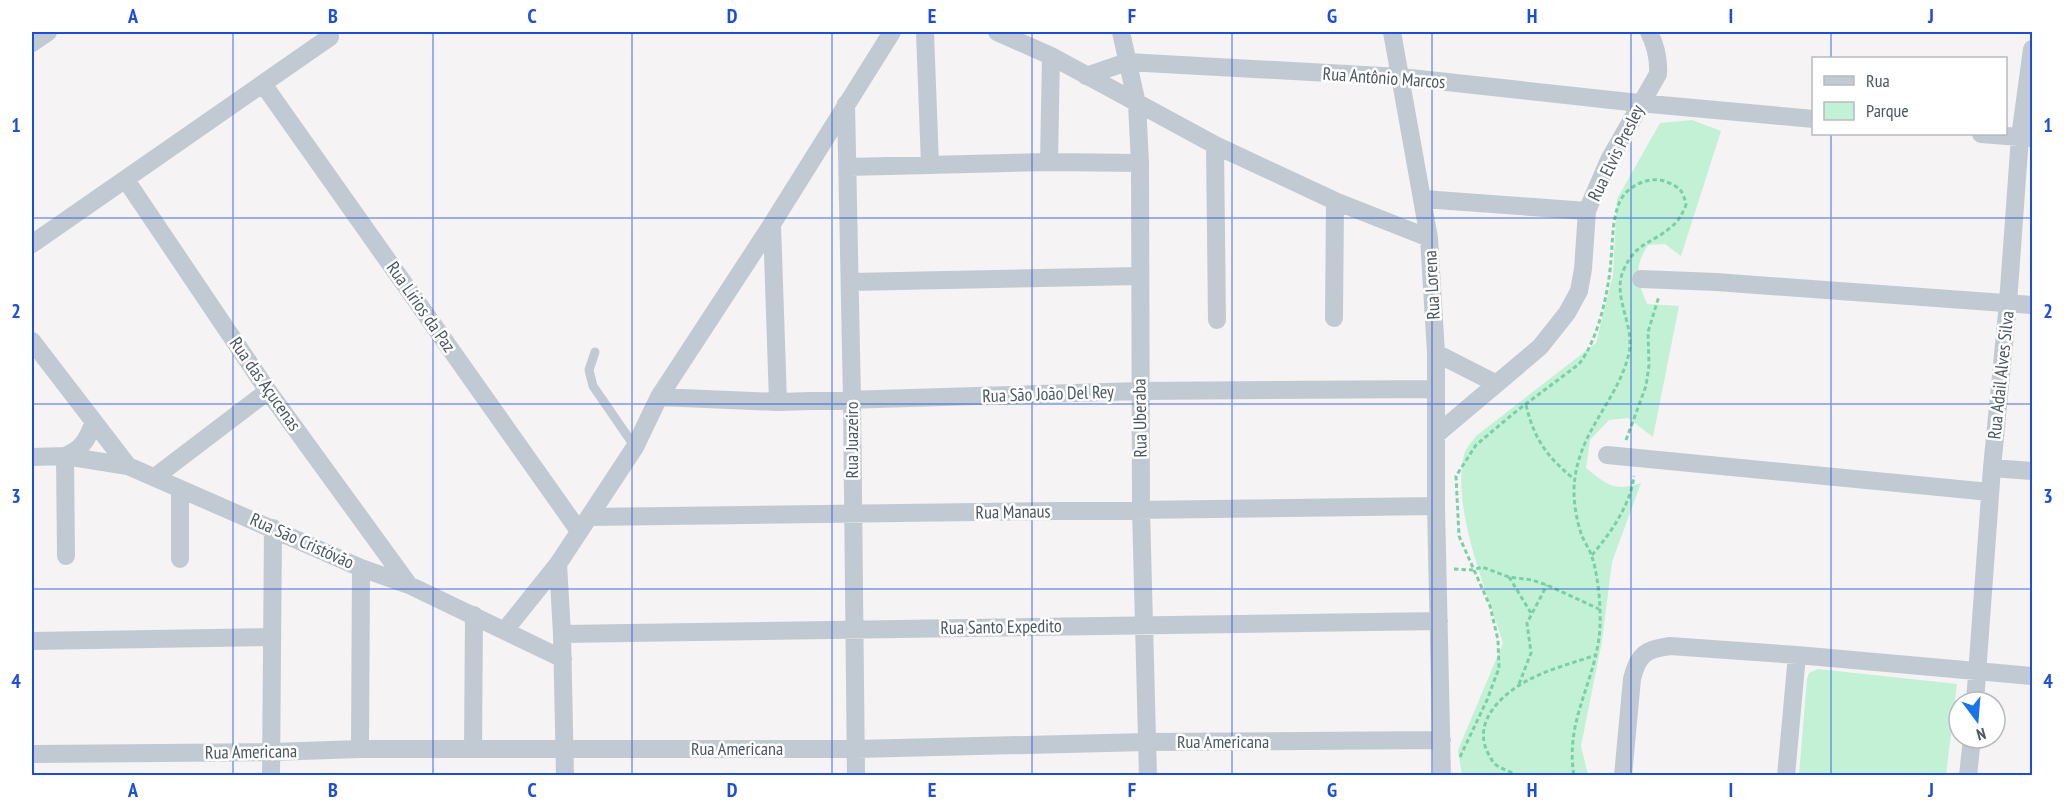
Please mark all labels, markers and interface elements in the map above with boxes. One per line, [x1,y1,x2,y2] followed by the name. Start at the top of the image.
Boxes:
[127,3,139,29] text: A
[328,3,338,29] text: B
[527,3,537,29] text: C
[727,3,738,29] text: D
[928,3,936,29] text: E
[1128,3,1136,29] text: F
[1327,3,1337,29] text: G
[1527,3,1537,29] text: H
[1729,3,1733,29] text: I
[1927,3,1934,29] text: J
[1812,57,2007,135] legend
[1322,62,1446,93] street label: Rua Antônio Marcos
[1866,69,1890,92] text: Rua
[1866,99,1909,122] text: Parque
[1582,101,1649,205] street label: Rua Elvis Presley
[11,112,21,138] text: 1
[2043,112,2053,138] text: 1
[1418,250,1445,320] street label: Rua Lorena
[382,257,461,357] street label: Rua Lírios da Paz
[11,298,21,324] text: 2
[2043,298,2053,324] text: 2
[1982,310,2019,440] street label: Rua Adail Alves Silva
[225,332,306,435] street label: Rua das Açucenas
[1127,378,1152,458] street label: Rua Uberaba
[982,380,1114,407] street label: Rua São João Del Rey
[840,401,863,479] street label: Rua Juazeiro
[11,483,21,509] text: 3
[2043,483,2053,509] text: 3
[975,499,1051,524] street label: Rua Manaus
[247,507,358,574] street label: Rua São Cristóvão
[940,614,1062,639] street label: Rua Santo Expedito
[11,668,21,694] text: 4
[2043,668,2053,694] text: 4
[1947,690,2007,750] north arrow
[1974,724,1988,745] text: N
[1177,730,1269,753] street label: Rua Americana
[691,737,783,760] street label: Rua Americana
[205,739,297,764] street label: Rua Americana
[127,777,139,803] text: A
[328,777,338,803] text: B
[527,777,537,803] text: C
[727,777,738,803] text: D
[928,777,936,803] text: E
[1128,777,1136,803] text: F
[1327,777,1337,803] text: G
[1527,777,1537,803] text: H
[1729,777,1733,803] text: I
[1927,777,1934,803] text: J

